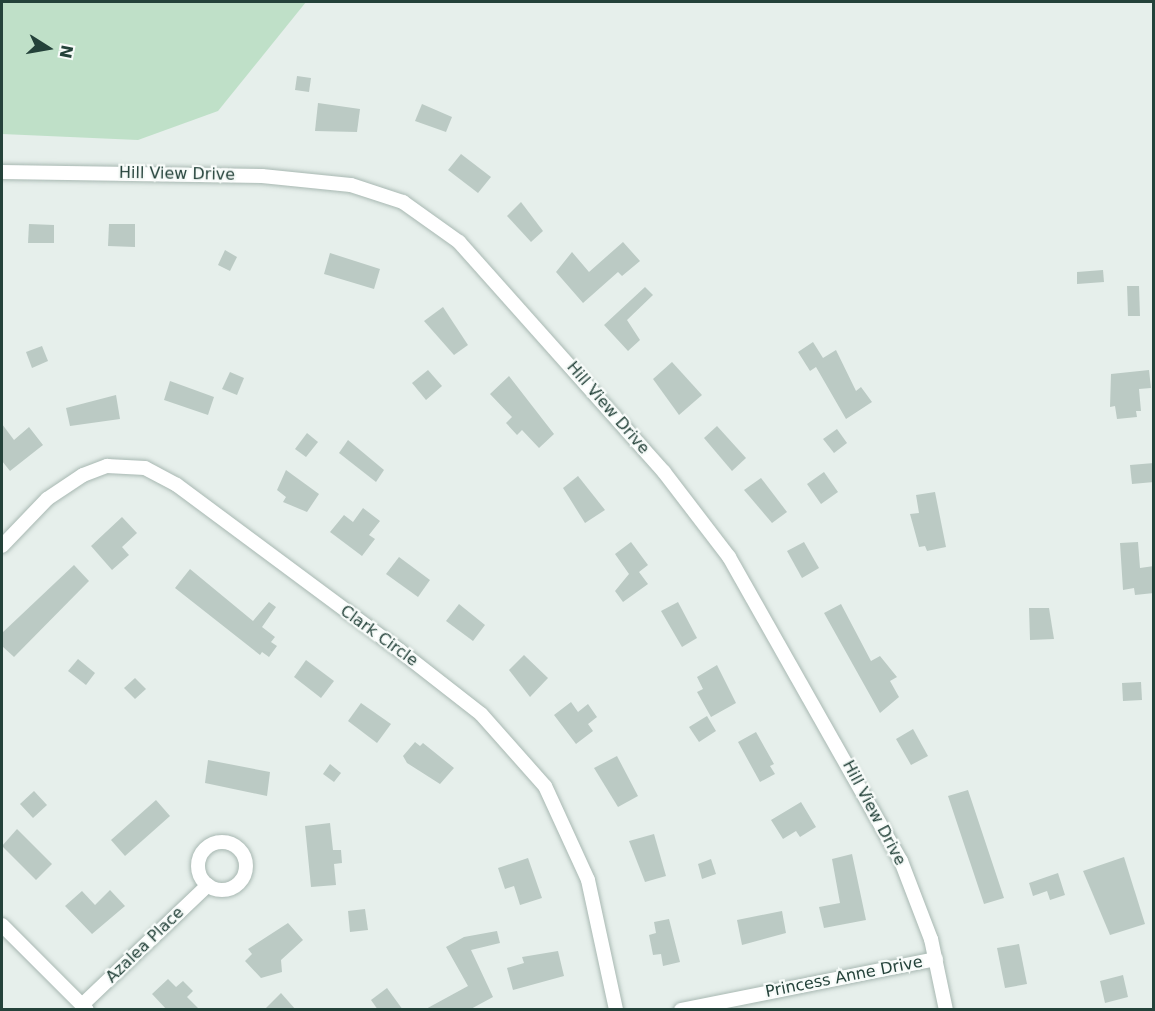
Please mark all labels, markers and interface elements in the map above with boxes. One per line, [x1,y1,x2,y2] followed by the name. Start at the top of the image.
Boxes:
[18,18,78,78] north arrow
[56,43,77,60] text: N
[119,163,235,185] street label: Hill View Drive
[563,358,653,458] street label: Hill View Drive
[336,601,422,671] street label: Clark Circle
[838,757,910,869] street label: Hill View Drive
[102,903,188,987] street label: Azalea Place
[764,952,924,1002] street label: Princess Anne Drive

